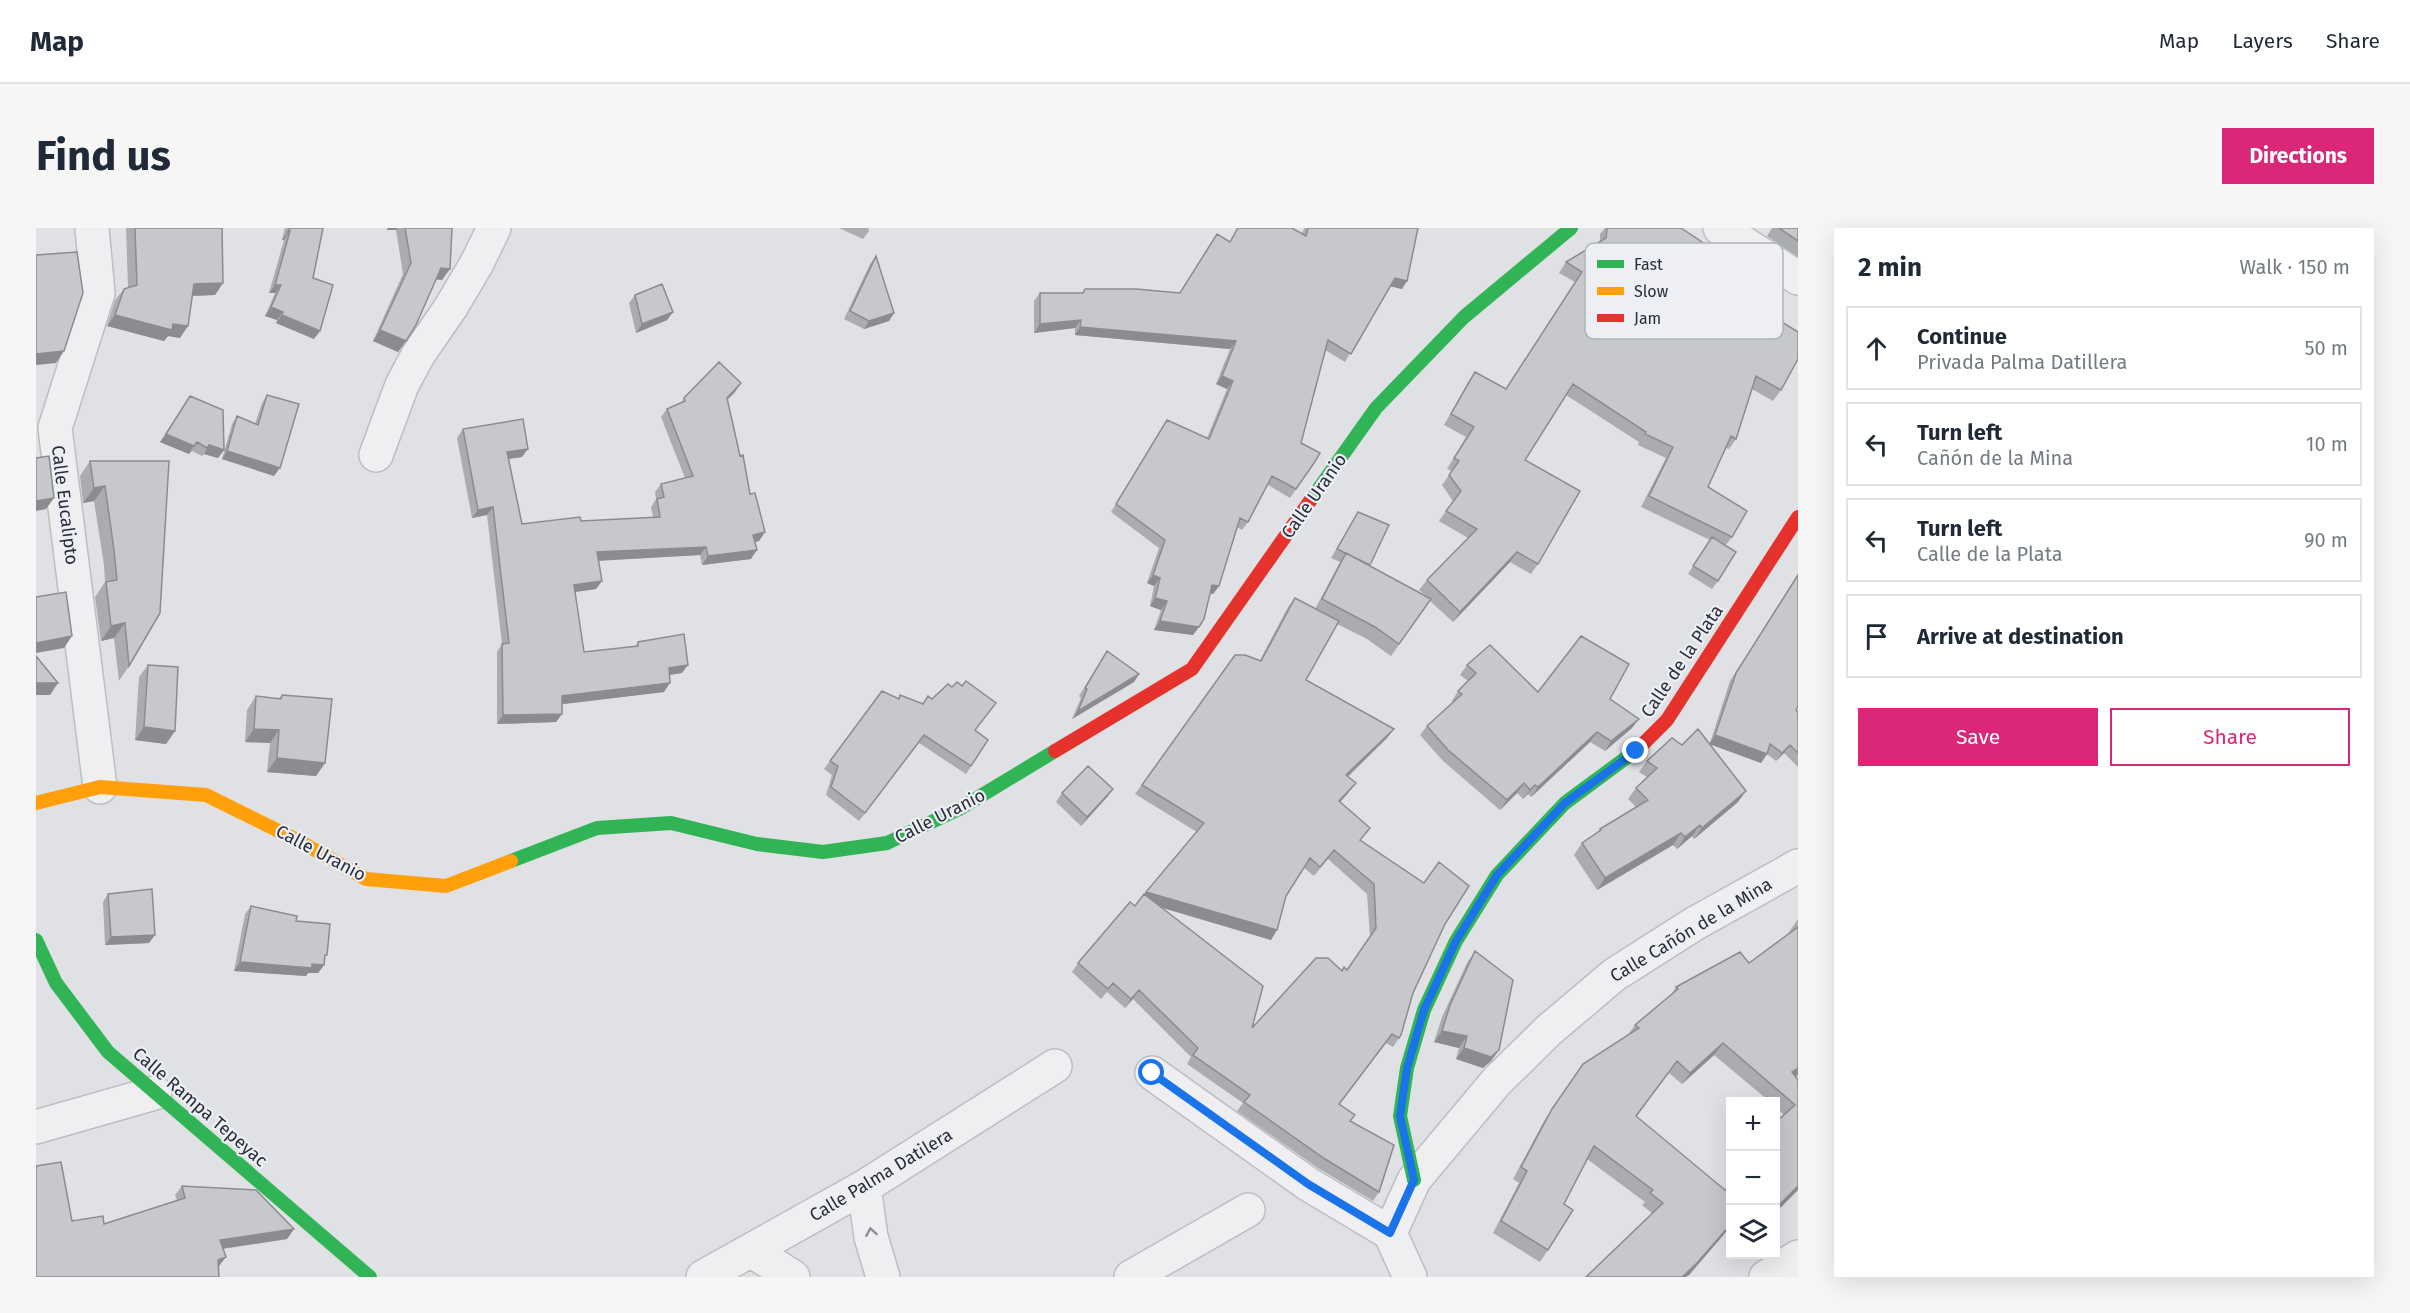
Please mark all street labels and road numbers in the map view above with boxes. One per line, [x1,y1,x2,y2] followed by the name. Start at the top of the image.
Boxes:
[47,444,83,566] street label: Calle Eucalipto
[1277,449,1351,543] street label: Calle Uranio
[1636,601,1728,721] street label: Calle de la Plata
[891,784,989,848] street label: Calle Uranio
[272,820,370,886] street label: Calle Uranio
[1606,873,1776,987] street label: Calle Cañón de la Mina
[128,1043,272,1172] street label: Calle Rampa Tepeyac
[806,1124,956,1226] street label: Calle Palma Datilera

